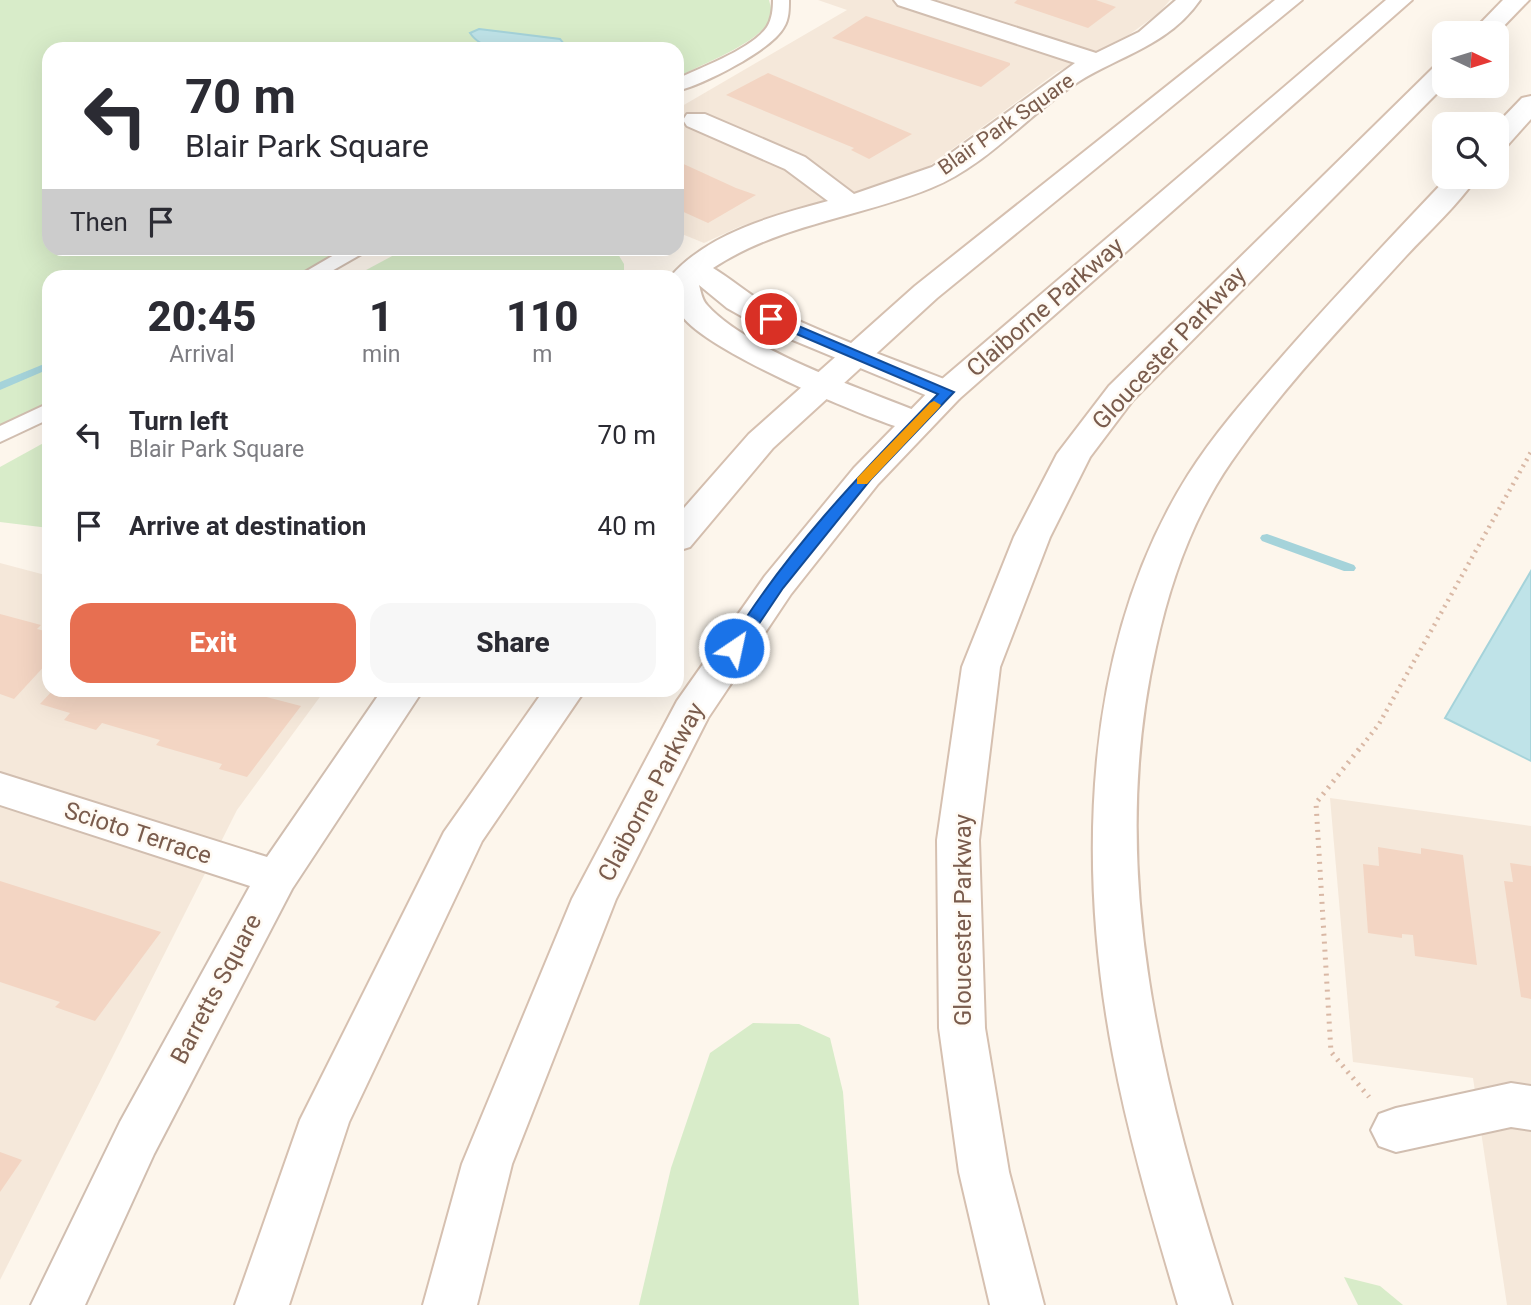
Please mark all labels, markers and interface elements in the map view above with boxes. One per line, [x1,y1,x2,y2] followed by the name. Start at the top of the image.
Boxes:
[1432,21,1508,98] north arrow
[1432,21,1509,189] map controls
[185,68,296,125] text: 70 m
[934,68,1078,180] street label: Blair Park Square
[70,70,161,161] icon: left
[1432,112,1509,189] button: search
[185,127,429,165] text: Blair Park Square
[142,203,180,241] icon: arrive
[70,207,128,237] text: Then
[961,231,1129,383] street label: Claiborne Parkway
[1086,260,1252,435] street label: Gloucester Parkway
[741,289,801,349] pin
[147,292,257,341] text: 20:45
[369,292,393,341] text: 1
[506,292,579,341] text: 110
[752,300,790,338] icon: arrive
[169,341,235,368] text: Arrival
[362,341,400,368] text: min
[532,341,552,368] text: m
[129,406,228,436] text: Turn left
[70,416,108,454] icon: left
[598,420,656,450] text: 70 m
[129,436,304,463] text: Blair Park Square
[70,507,108,545] icon: arrive
[129,511,366,541] text: Arrive at destination
[598,511,656,541] text: 40 m
[70,603,356,683] button: Exit
[370,603,656,683] button: Share
[697,611,771,685] position arrow
[592,697,710,886] street label: Claiborne Parkway
[61,796,215,870] street label: Scioto Terrace
[949,813,977,1026] street label: Gloucester Parkway
[165,909,267,1069] street label: Barretts Square

